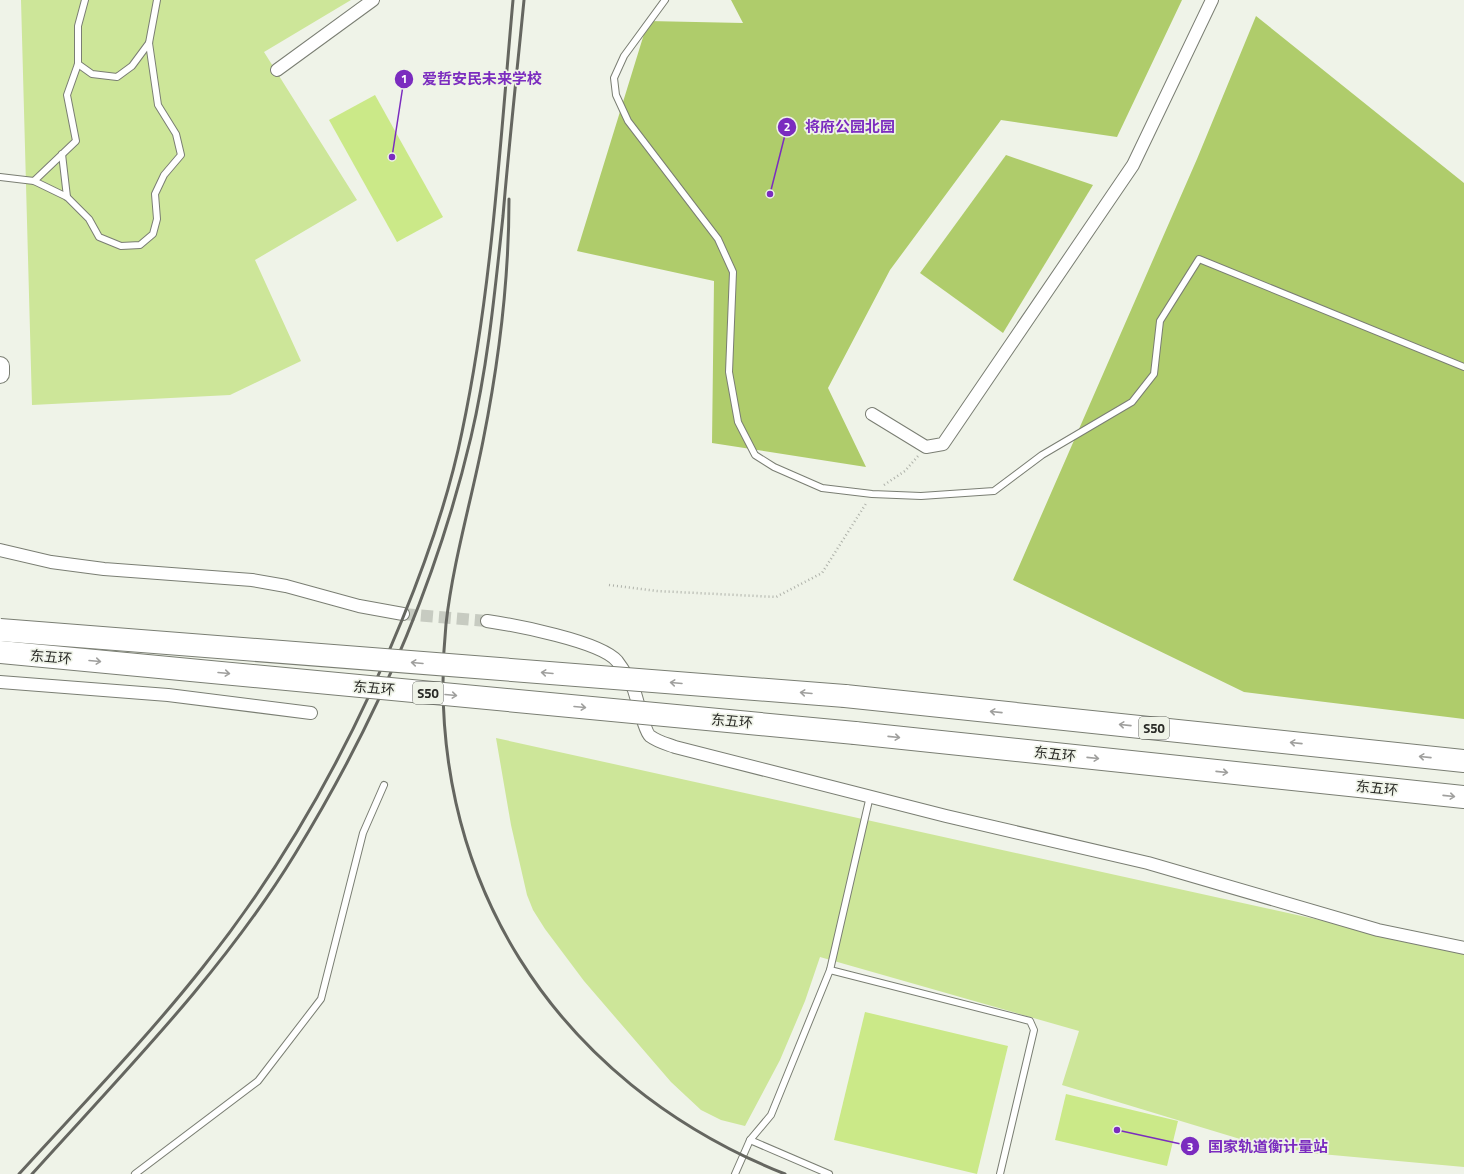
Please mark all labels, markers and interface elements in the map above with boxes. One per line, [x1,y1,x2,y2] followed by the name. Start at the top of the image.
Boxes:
[394,65,550,92] callout: 爱哲安民未来学校
[422,67,542,90] text: 爱哲安民未来学校
[401,69,407,88] text: 1
[777,113,903,140] callout: 将府公园北园
[805,115,895,138] text: 将府公园北园
[784,117,790,136] text: 2
[29,644,73,669] street label: 东五环
[88,658,101,665] one-way arrow
[411,659,424,666] one-way arrow
[541,669,554,676] one-way arrow
[217,670,230,677] one-way arrow
[352,675,396,700] street label: 东五环
[670,679,683,687] one-way arrow
[413,682,443,704] road number: S50
[800,690,813,697] one-way arrow
[444,691,457,698] one-way arrow
[573,703,586,711] one-way arrow
[710,708,754,733] street label: 东五环
[989,708,1002,716] one-way arrow
[1139,717,1169,739] road number: S50
[1119,722,1132,729] one-way arrow
[887,733,900,741] one-way arrow
[1290,739,1303,747] one-way arrow
[1033,741,1077,766] street label: 东五环
[1419,753,1432,760] one-way arrow
[1086,754,1099,762] one-way arrow
[1215,768,1228,775] one-way arrow
[1355,775,1399,800] street label: 东五环
[1442,792,1455,799] one-way arrow
[1180,1133,1336,1160] callout: 国家轨道衡计量站
[1208,1135,1328,1158] text: 国家轨道衡计量站
[1187,1137,1193,1156] text: 3

